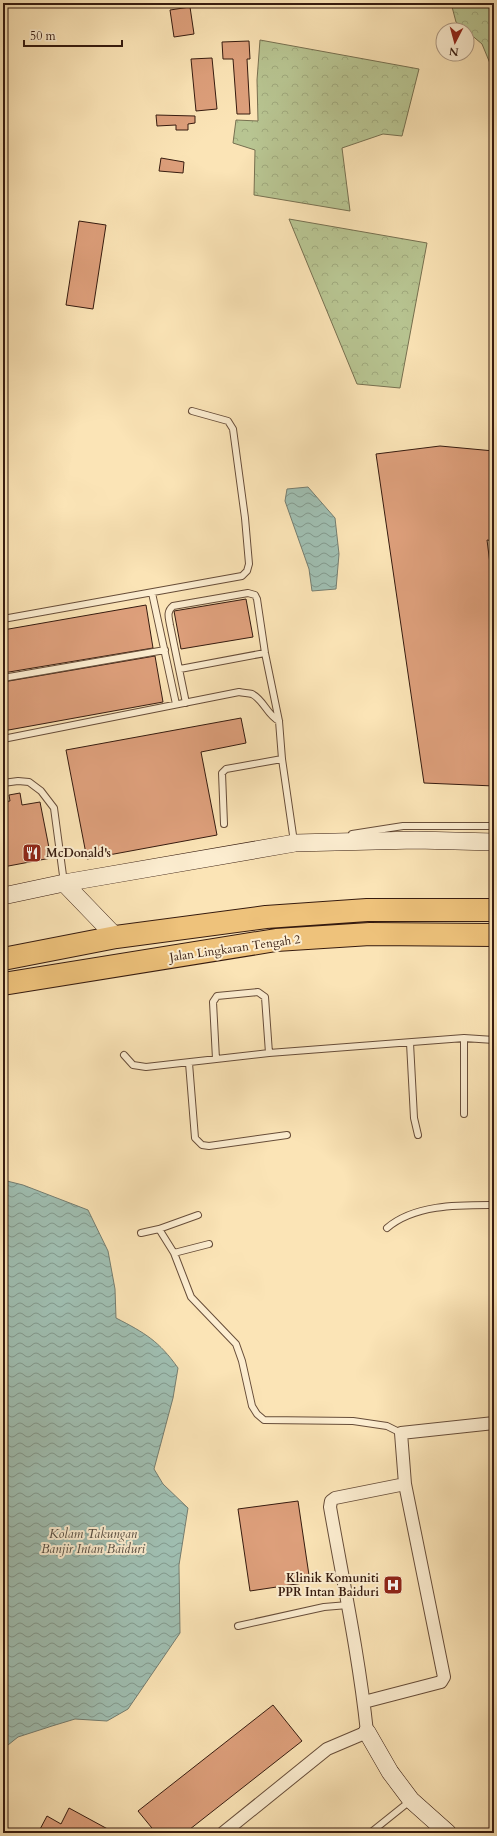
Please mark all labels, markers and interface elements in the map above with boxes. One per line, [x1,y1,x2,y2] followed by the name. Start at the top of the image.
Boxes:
[24,22,122,48] scale bar
[435,22,475,62] north arrow
[30,28,57,44] text: 50 m
[448,43,460,59] text: N
[21,842,43,864] restaurant icon: McDonald's
[46,845,111,861] place label: McDonald's
[167,931,301,965] street label: Jalan Lingkaran Tengah 2
[41,1525,145,1558] water label: Kolam Takungan Banjir Intan Baiduri
[278,1570,379,1600] place label: Klinik Komuniti PPR Intan Baiduri
[382,1574,404,1596] hospital icon: Klinik Komuniti PPR Intan Baiduri

